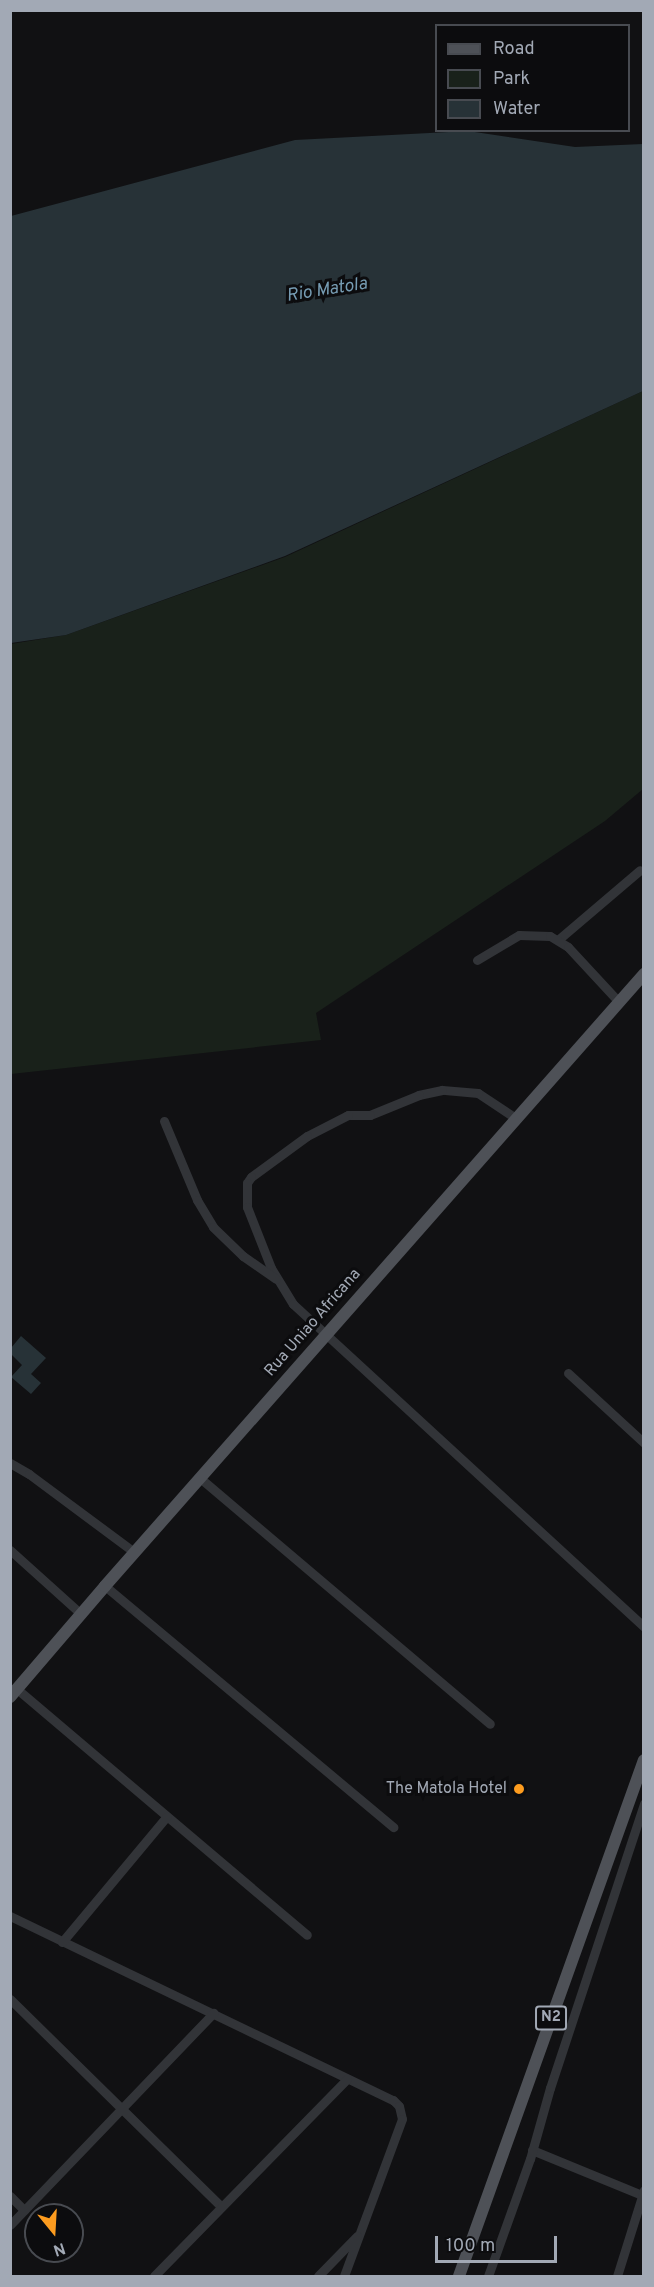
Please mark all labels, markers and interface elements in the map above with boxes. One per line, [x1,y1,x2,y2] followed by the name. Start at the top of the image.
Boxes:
[435,24,630,132] legend
[493,38,535,61] text: Road
[493,68,530,91] text: Park
[493,98,540,121] text: Water
[285,274,369,308] water label: Rio Matola
[261,1265,365,1381] street label: Rua Uniao Africana
[386,1779,507,1799] place label: The Matola Hotel
[512,1782,526,1796] marker: The Matola Hotel
[534,2006,568,2030] road number: N2
[24,2203,84,2263] north arrow
[438,2224,560,2262] scale bar
[446,2235,495,2258] text: 100 m
[50,2237,68,2260] text: N

